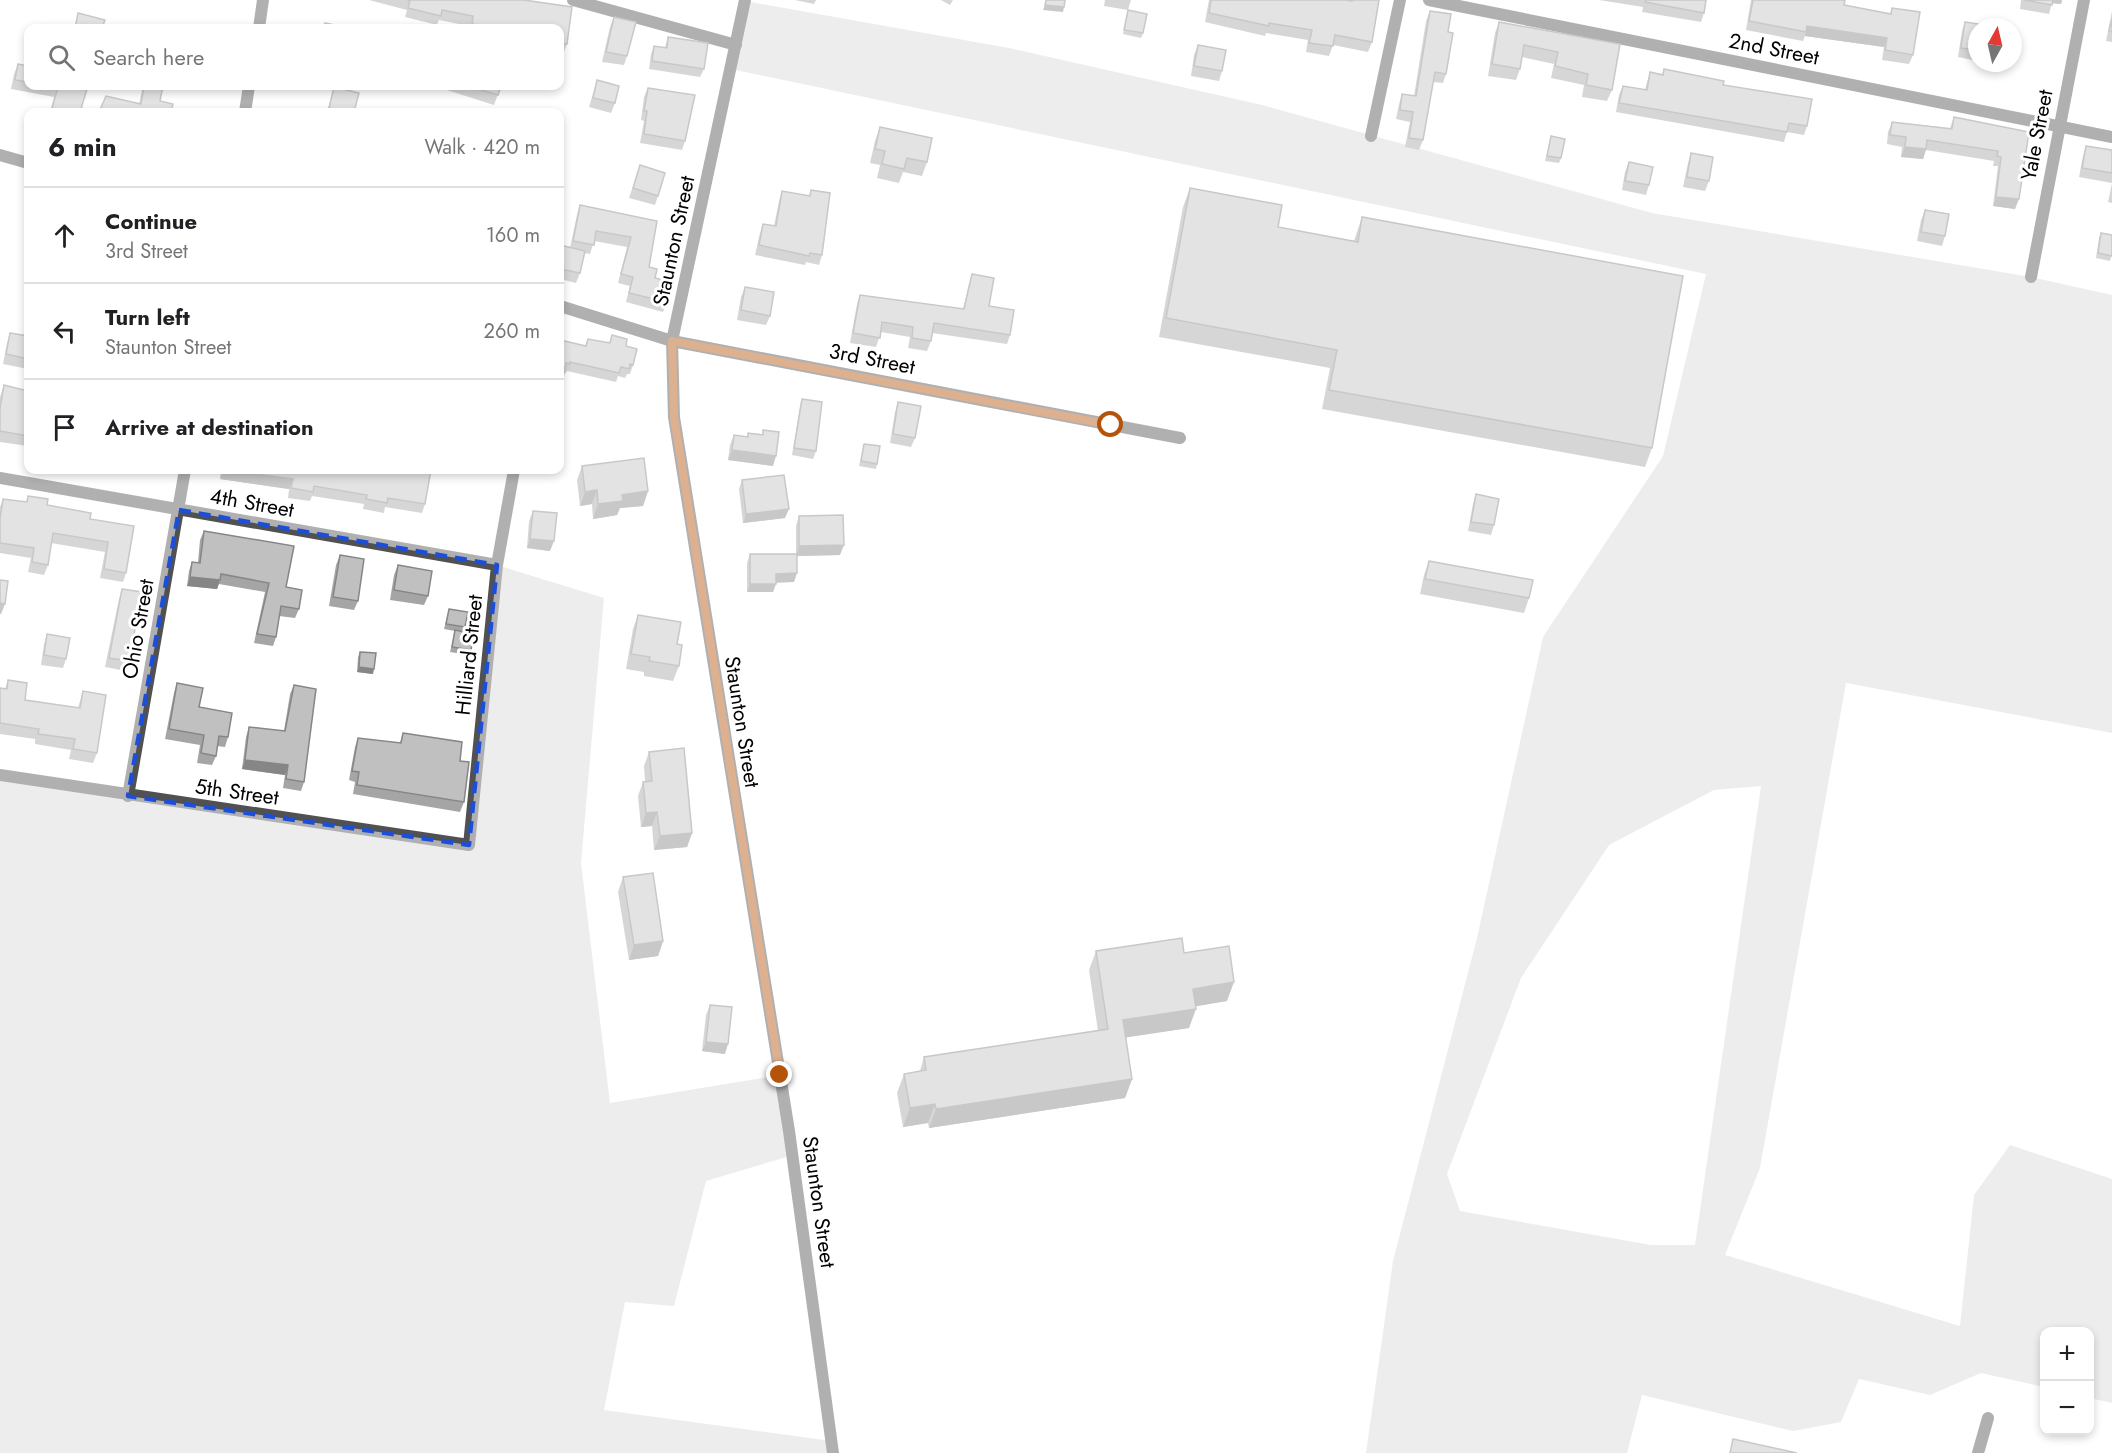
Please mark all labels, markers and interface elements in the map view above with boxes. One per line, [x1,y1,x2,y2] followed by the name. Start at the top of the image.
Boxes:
[1968,18,2022,72] north arrow
[24,24,564,90] search box
[1726,26,1822,72] street label: 2nd Street
[45,41,78,74] icon: search
[93,41,204,73] text: Search here
[2014,87,2060,183] street label: Yale Street
[48,128,117,166] text: 6 min
[425,133,540,162] text: Walk · 420 m
[646,173,702,309] street label: Staunton Street
[105,205,197,237] text: Continue
[48,219,81,252] icon: ahead
[486,221,540,250] text: 160 m
[105,237,188,266] text: 3rd Street
[105,301,190,333] text: Turn left
[48,315,81,348] icon: left
[484,317,540,346] text: 260 m
[105,333,231,362] text: Staunton Street
[826,336,918,382] street label: 3rd Street
[48,411,81,444] icon: arrive
[105,411,314,443] text: Arrive at destination
[1097,411,1123,437] route start
[208,481,296,525] street label: 4th Street
[114,577,162,681] street label: Ohio Street
[448,593,490,717] street label: Hilliard Street
[717,654,767,790] street label: Staunton Street
[193,771,281,813] street label: 5th Street
[766,1061,792,1087] route end
[795,1134,843,1270] street label: Staunton Street
[2040,1327,2094,1435] map controls
[2040,1327,2094,1381] button: +
[2040,1381,2094,1435] button: −

